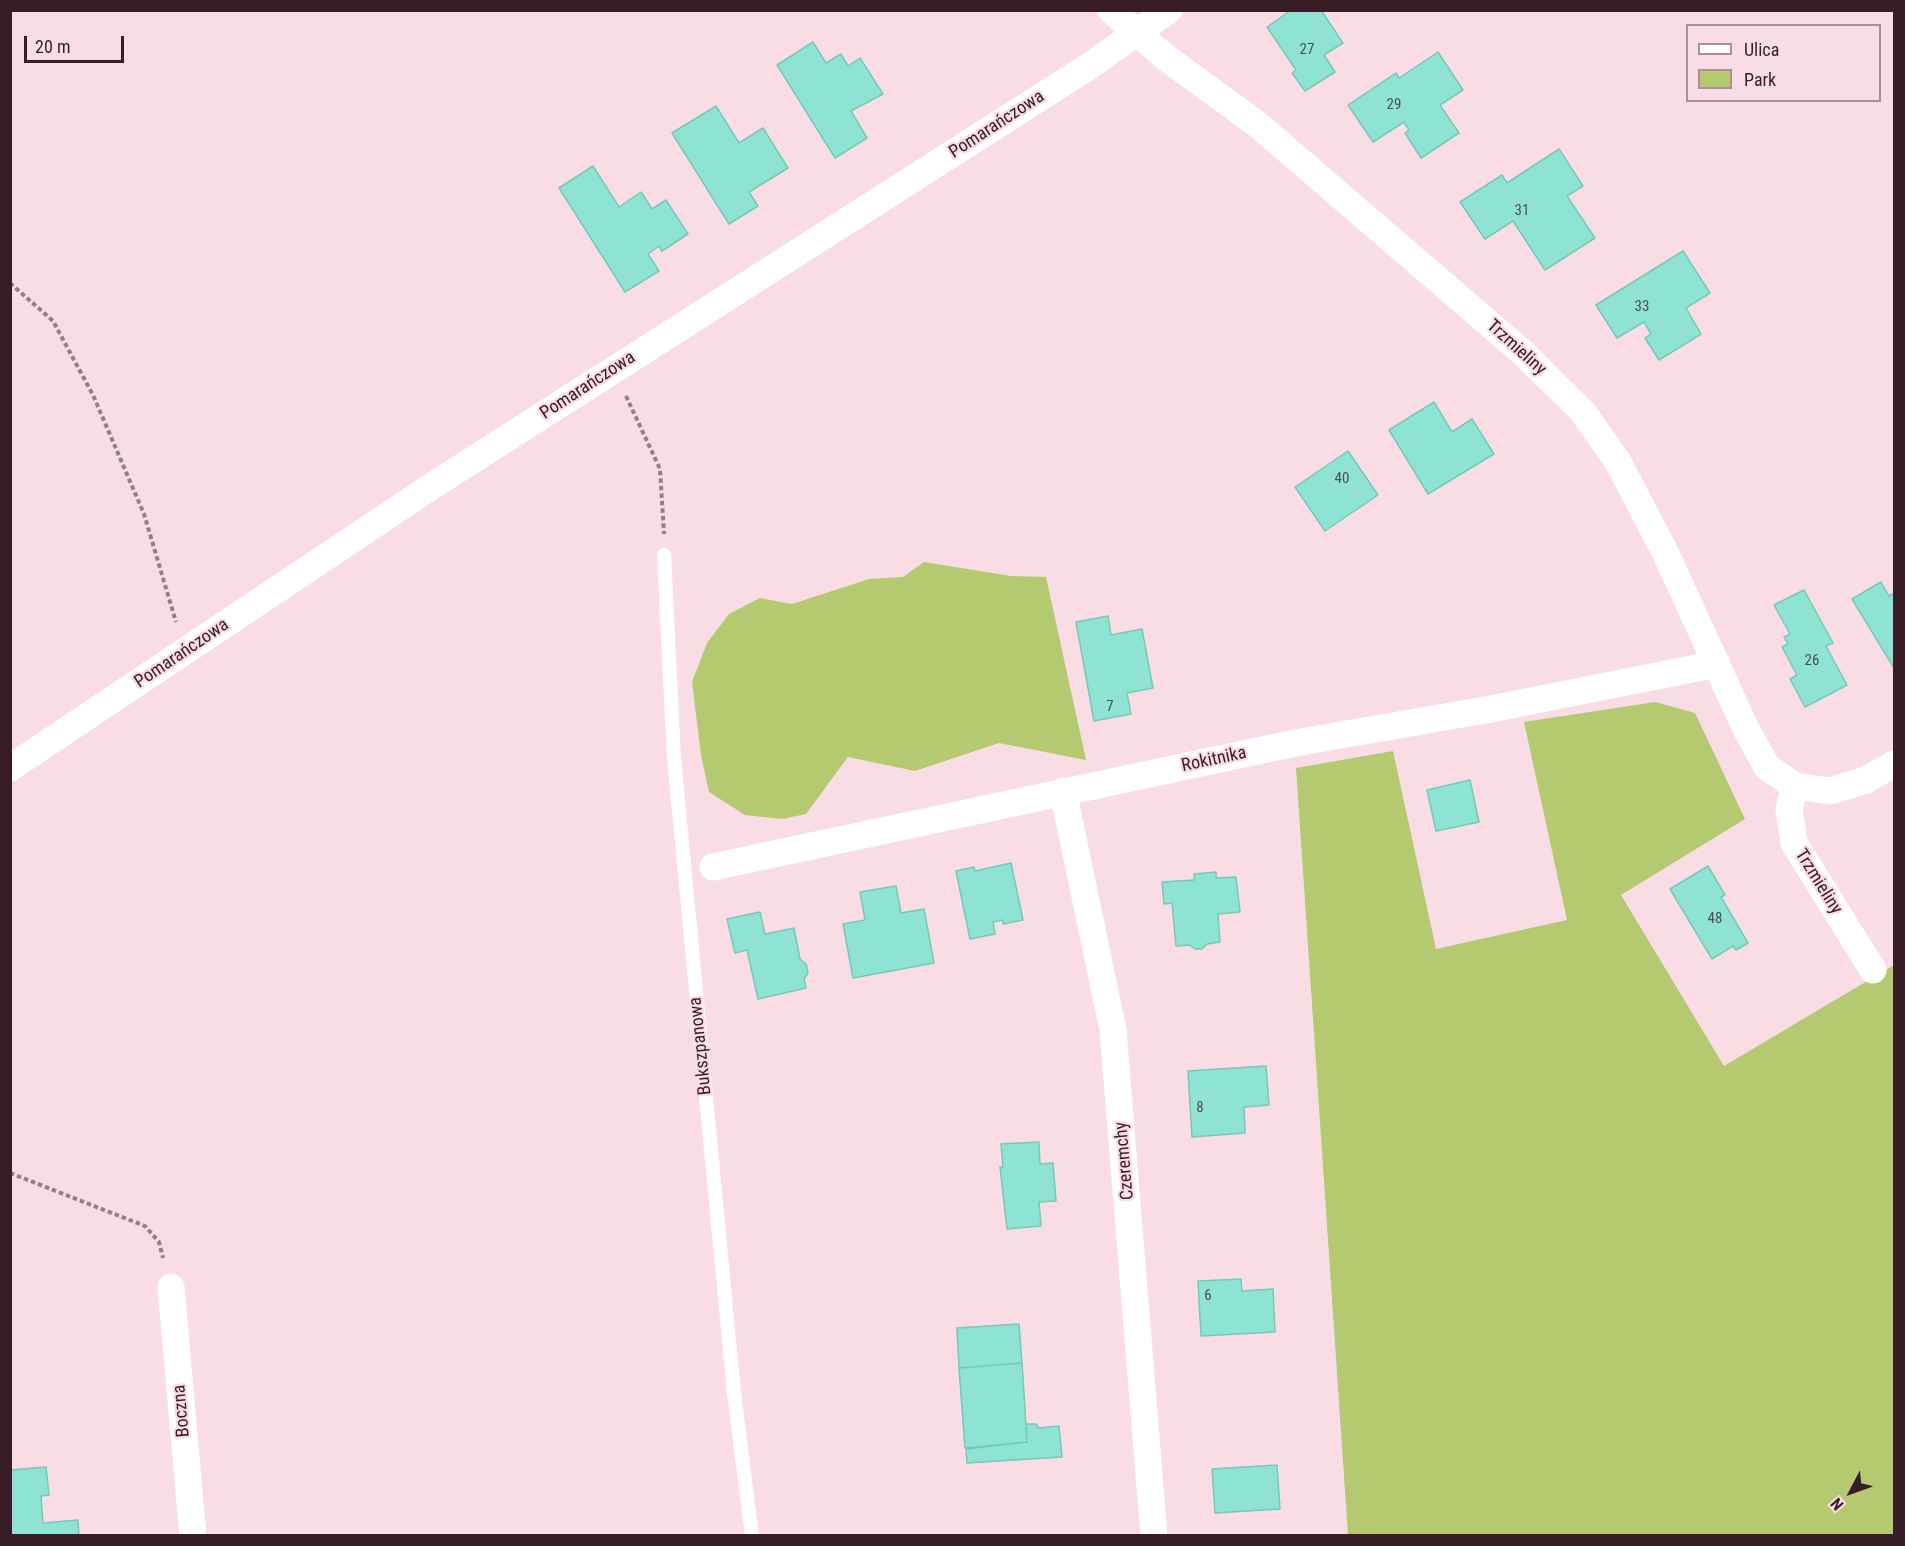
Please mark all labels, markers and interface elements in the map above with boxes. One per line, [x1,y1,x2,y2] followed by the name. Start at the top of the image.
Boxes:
[27,24,128,62] scale bar
[1686,24,1881,102] legend
[35,36,70,57] text: 20 m
[1744,39,1779,60] text: Ulica
[1300,41,1314,59] house number: 27
[1744,69,1776,90] text: Park
[945,86,1049,164] street label: Pomarańczowa
[1387,96,1401,114] house number: 29
[1515,202,1529,220] house number: 31
[1635,298,1649,316] house number: 33
[1482,316,1550,380] street label: Trzmieliny
[536,347,640,425] street label: Pomarańczowa
[1335,470,1349,488] house number: 40
[131,615,233,693] street label: Pomarańczowa
[1805,652,1819,670] house number: 26
[1106,698,1114,716] house number: 7
[1180,743,1248,777] street label: Rokitnika
[1790,845,1846,919] street label: Trzmieliny
[1708,910,1722,928] house number: 48
[685,996,717,1096] street label: Bukszpanowa
[1196,1099,1204,1117] house number: 8
[1111,1121,1139,1201] street label: Czeremchy
[1204,1287,1212,1305] house number: 6
[169,1384,195,1438] street label: Boczna
[1821,1462,1881,1522] north arrow
[1827,1494,1847,1514] text: N

